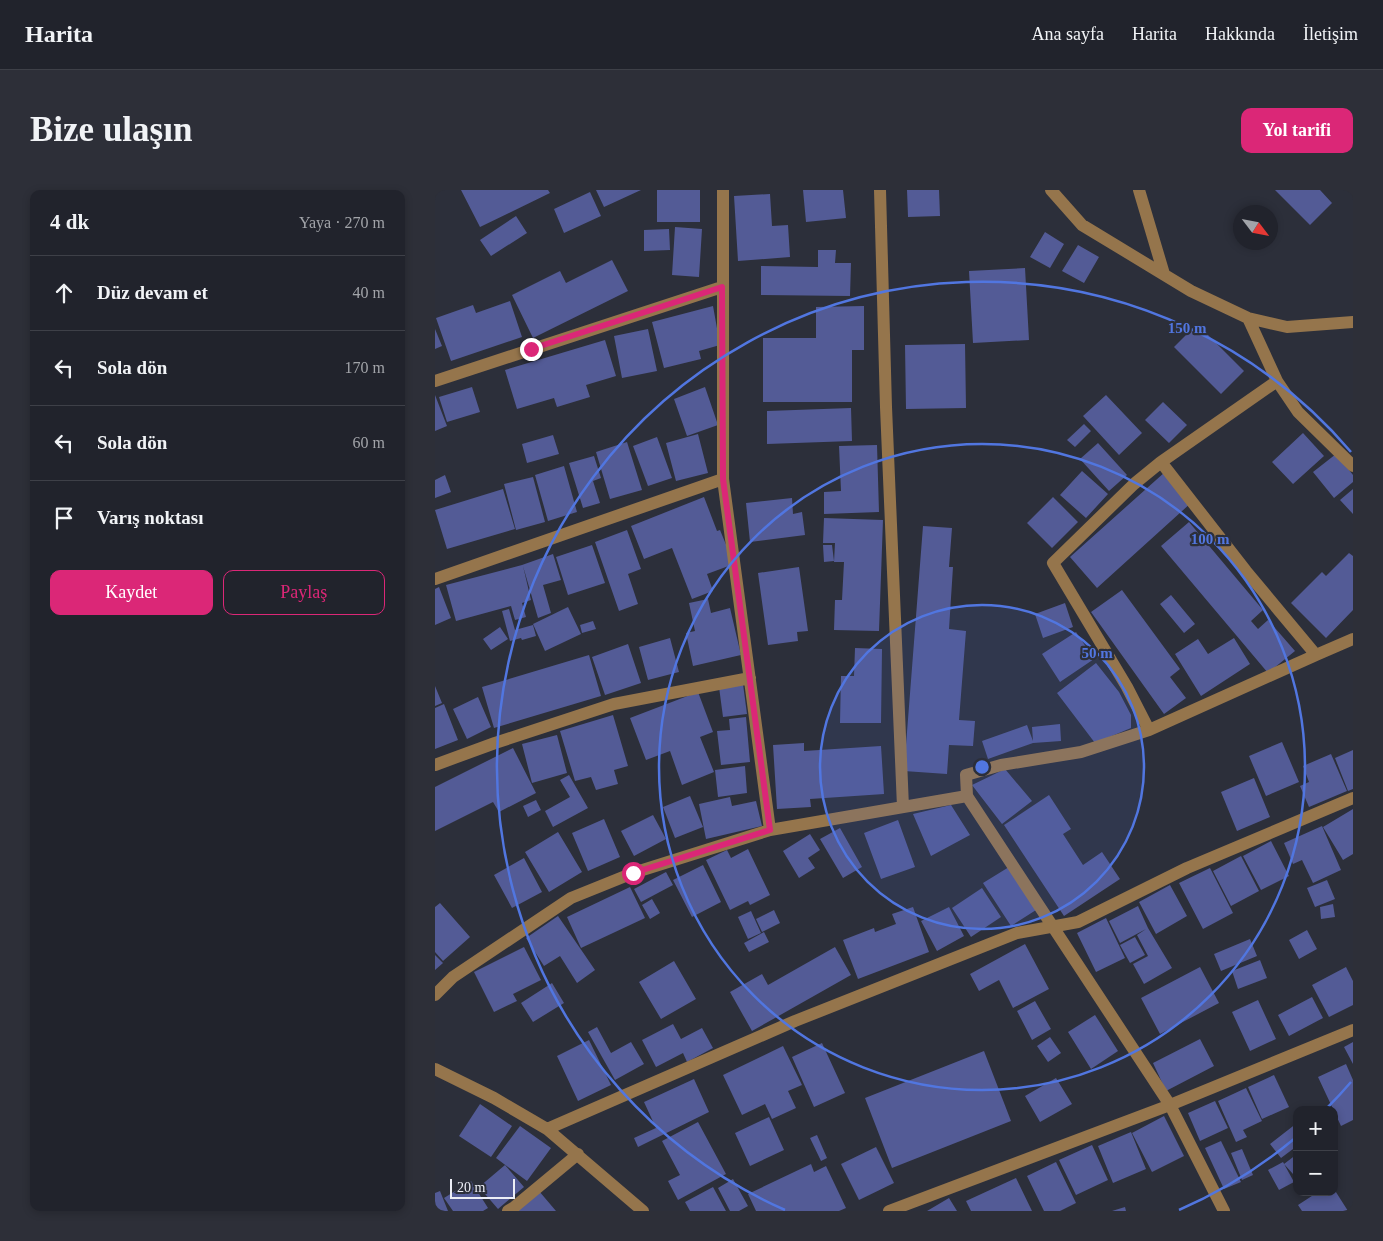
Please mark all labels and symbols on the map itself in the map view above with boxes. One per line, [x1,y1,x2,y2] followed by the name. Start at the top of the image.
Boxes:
[1233,205,1278,250] north arrow
[1168,320,1207,336] text: 150 m
[520,338,543,361] route end
[1191,531,1230,547] text: 100 m
[1081,645,1113,661] text: 50 m
[973,758,991,776] centre of rings
[622,862,645,885] route start
[450,1176,515,1199] scale bar

